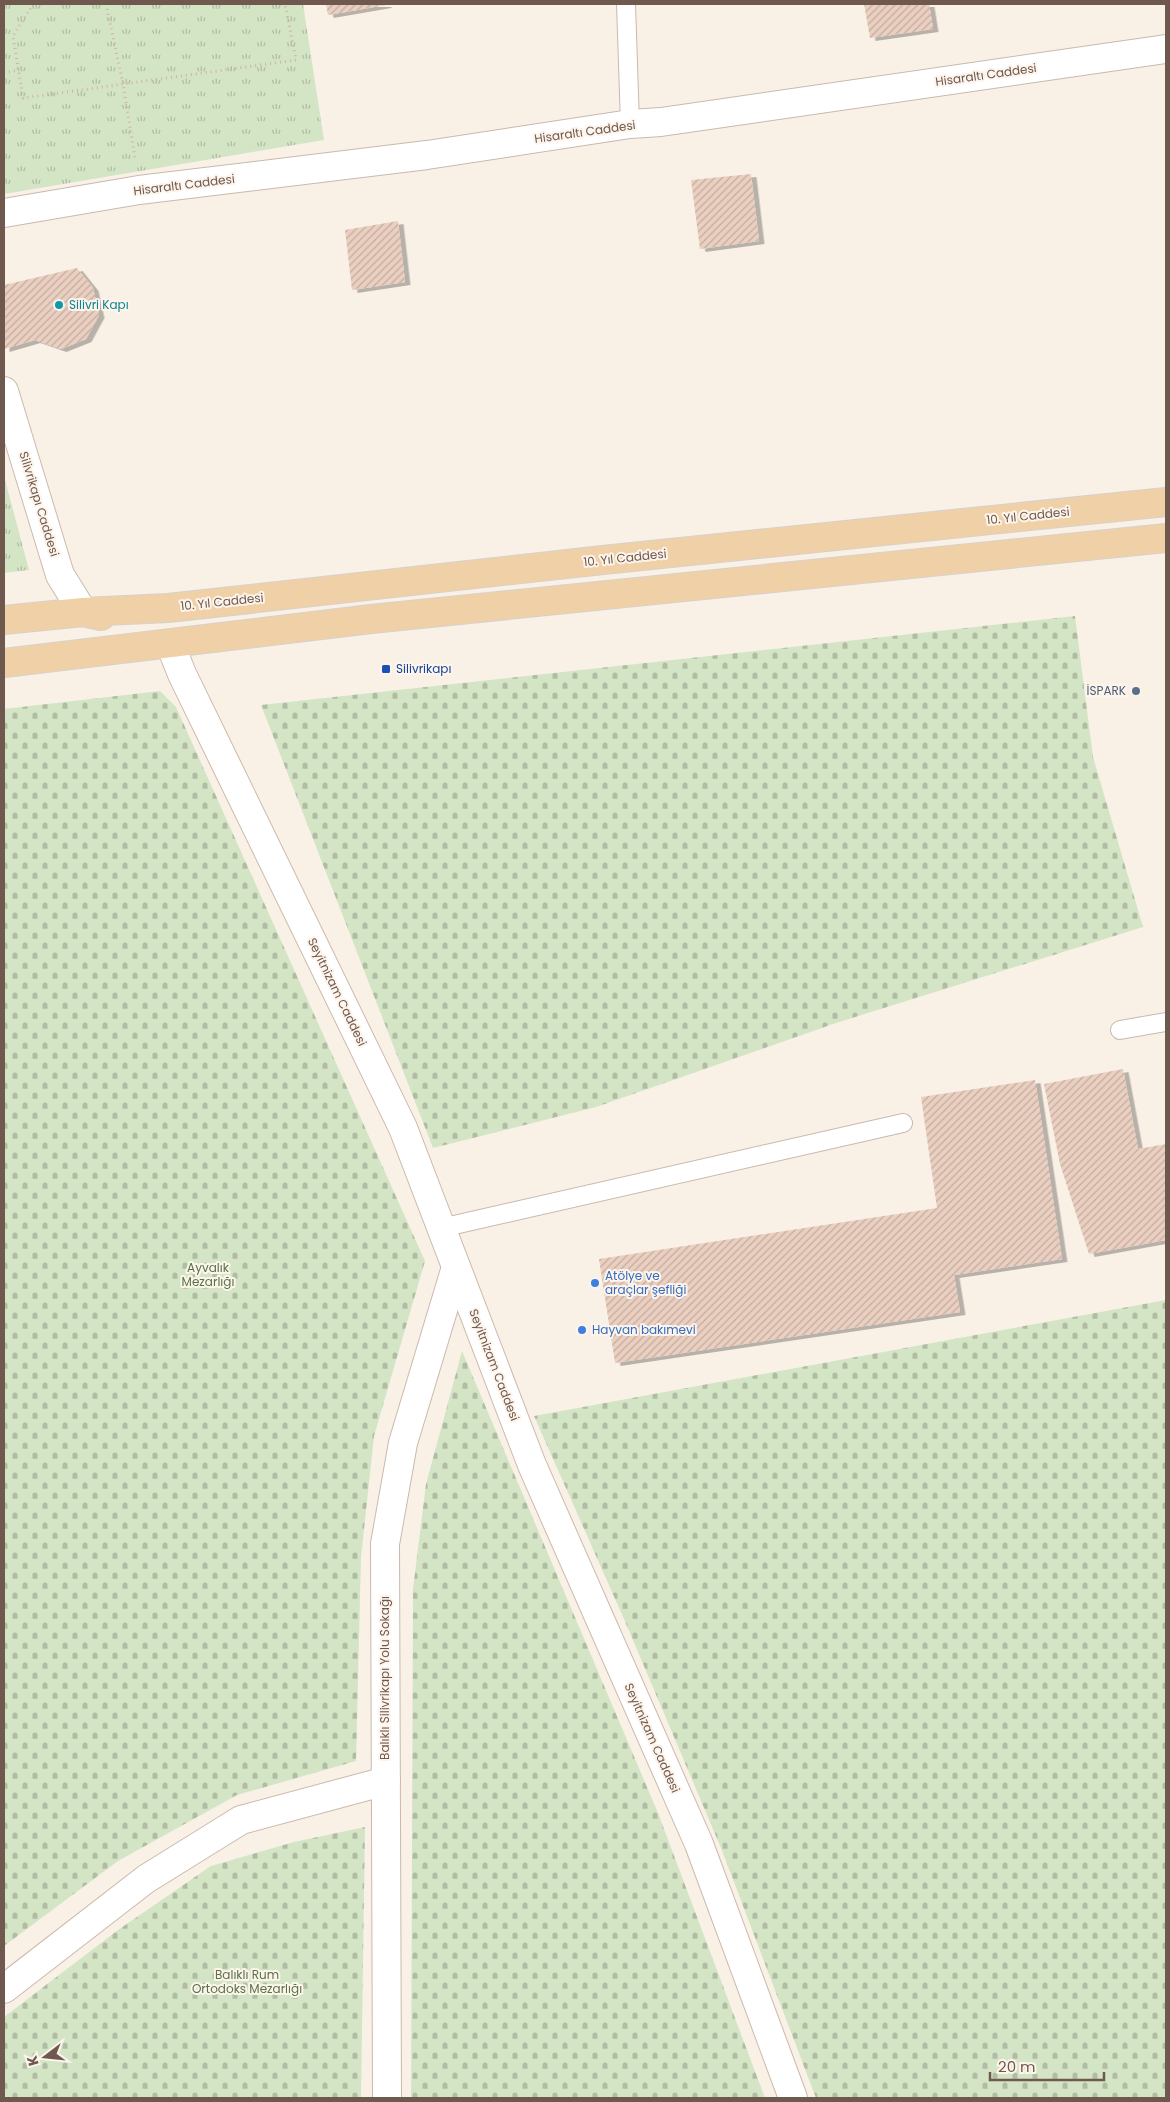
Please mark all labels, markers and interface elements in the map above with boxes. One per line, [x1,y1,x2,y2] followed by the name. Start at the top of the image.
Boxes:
[934,59,1038,90] street label: Hisaraltı Caddesi
[533,116,637,147] street label: Hisaraltı Caddesi
[132,170,236,199] street label: Hisaraltı Caddesi
[69,296,129,313] place label: Silivri Kapı
[53,299,65,311] marker: Silivri Kapı
[15,449,64,558] street label: Silivrikapı Caddesi
[986,503,1070,528] street label: 10. Yıl Caddesi
[583,545,667,570] street label: 10. Yıl Caddesi
[180,589,264,614] street label: 10. Yıl Caddesi
[396,660,451,677] place label: Silivrikapı
[380,663,392,675] marker: Silivrikapı
[1086,682,1126,699] place label: İSPARK
[1130,685,1142,697] marker: İSPARK
[304,935,371,1049] street label: Seyitnizam Caddesi
[182,1259,234,1290] park label: Ayvalık Mezarlığı
[605,1267,686,1298] place label: Atölye ve araçlar şefliği
[589,1277,601,1289] marker: Atölye ve araçlar şefliği
[465,1306,524,1423] street label: Seyitnizam Caddesi
[592,1321,696,1338] place label: Hayvan bakımevi
[576,1324,588,1336] marker: Hayvan bakımevi
[376,1596,393,1760] street label: Balıklı Silivrikapı Yolu Sokağı
[621,1680,684,1795] street label: Seyitnizam Caddesi
[192,1966,302,1997] park label: Balıklı Rum Ortodoks Mezarlığı
[20,2032,70,2082] north arrow
[990,2050,1104,2082] scale bar
[21,2053,43,2068] text: K
[998,2056,1036,2077] text: 20 m

